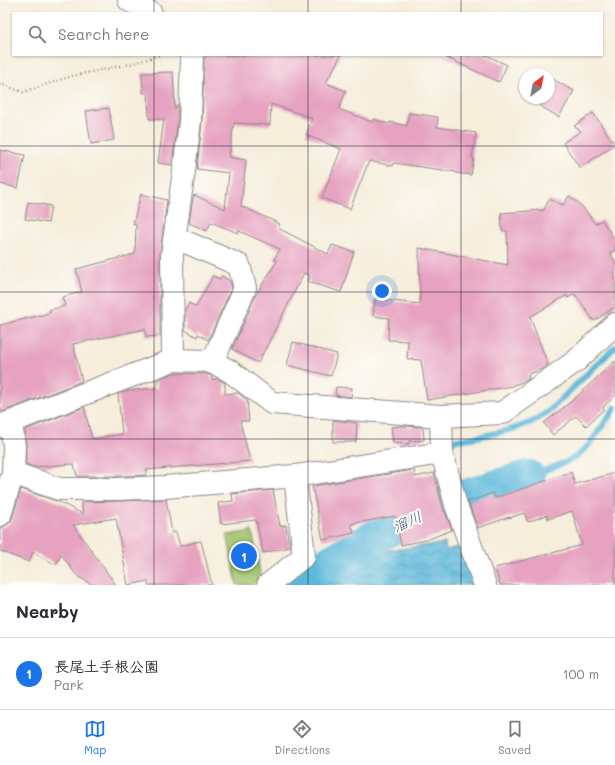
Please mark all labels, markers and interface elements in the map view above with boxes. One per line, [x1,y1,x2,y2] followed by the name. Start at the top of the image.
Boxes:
[12,12,603,56] search box
[26,23,48,45] icon: search
[58,24,149,44] text: Search here
[519,68,555,104] north arrow
[372,281,392,301] your location
[389,506,425,536] water label: 溜川
[231,541,257,571] pin: 1
[16,600,78,622] text: Nearby
[54,656,159,676] text: 長尾土手根公園
[26,665,32,682] text: 1
[563,665,599,682] text: 100 m
[54,676,83,693] text: Park
[84,718,106,757] tab: Map
[274,718,330,757] tab: Directions
[498,718,531,757] tab: Saved

